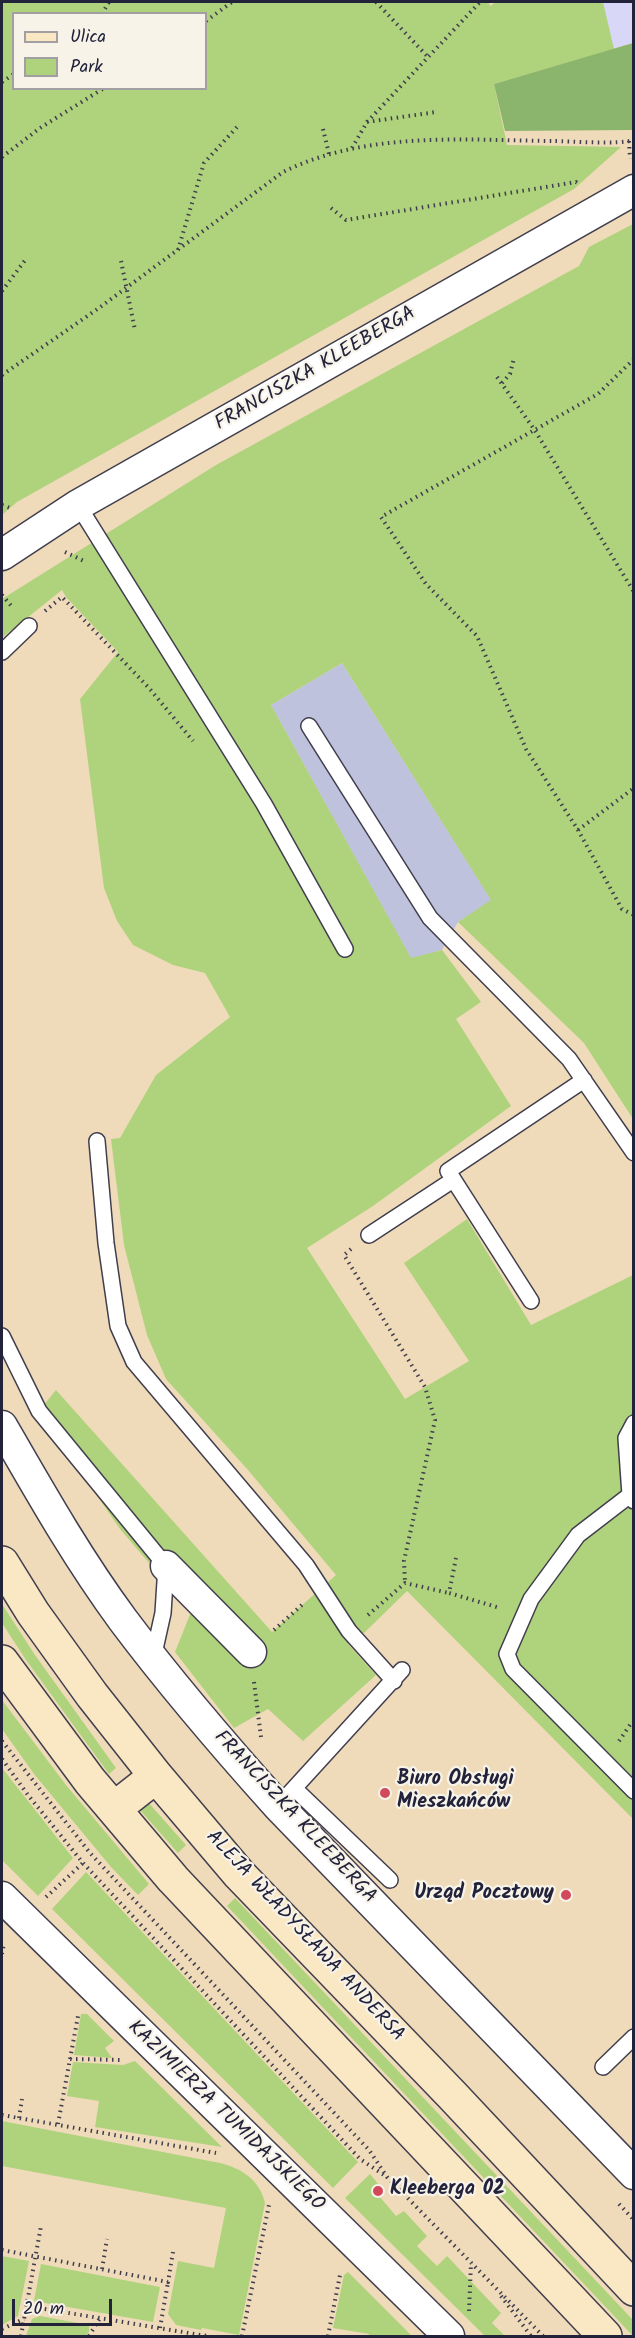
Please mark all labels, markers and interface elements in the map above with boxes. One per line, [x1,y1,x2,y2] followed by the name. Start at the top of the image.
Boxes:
[12,12,207,90] legend
[70,23,106,52] text: Ulica
[70,53,103,82] text: Park
[211,303,421,437] street label: FRANCISZKA KLEEBERGA
[208,1727,380,1909] street label: FRANCISZKA KLEEBERGA
[397,1769,514,1816] place label: Biuro Obsługi Mieszkańców
[378,1786,392,1800] marker: Biuro Obsługi Mieszkańców
[200,1826,408,2048] street label: ALEJA WŁADYSŁAWA ANDERSA
[414,1883,554,1907] place label: Urząd Pocztowy
[559,1888,573,1902] marker: Urząd Pocztowy
[122,2017,328,2217] street label: KAZIMIERZA TUMIDAJSKIEGO
[390,2179,505,2203] place label: Kleeberga 02
[371,2184,385,2198] marker: Kleeberga 02
[15,2287,116,2325] scale bar
[23,2295,64,2324] text: 20 m

